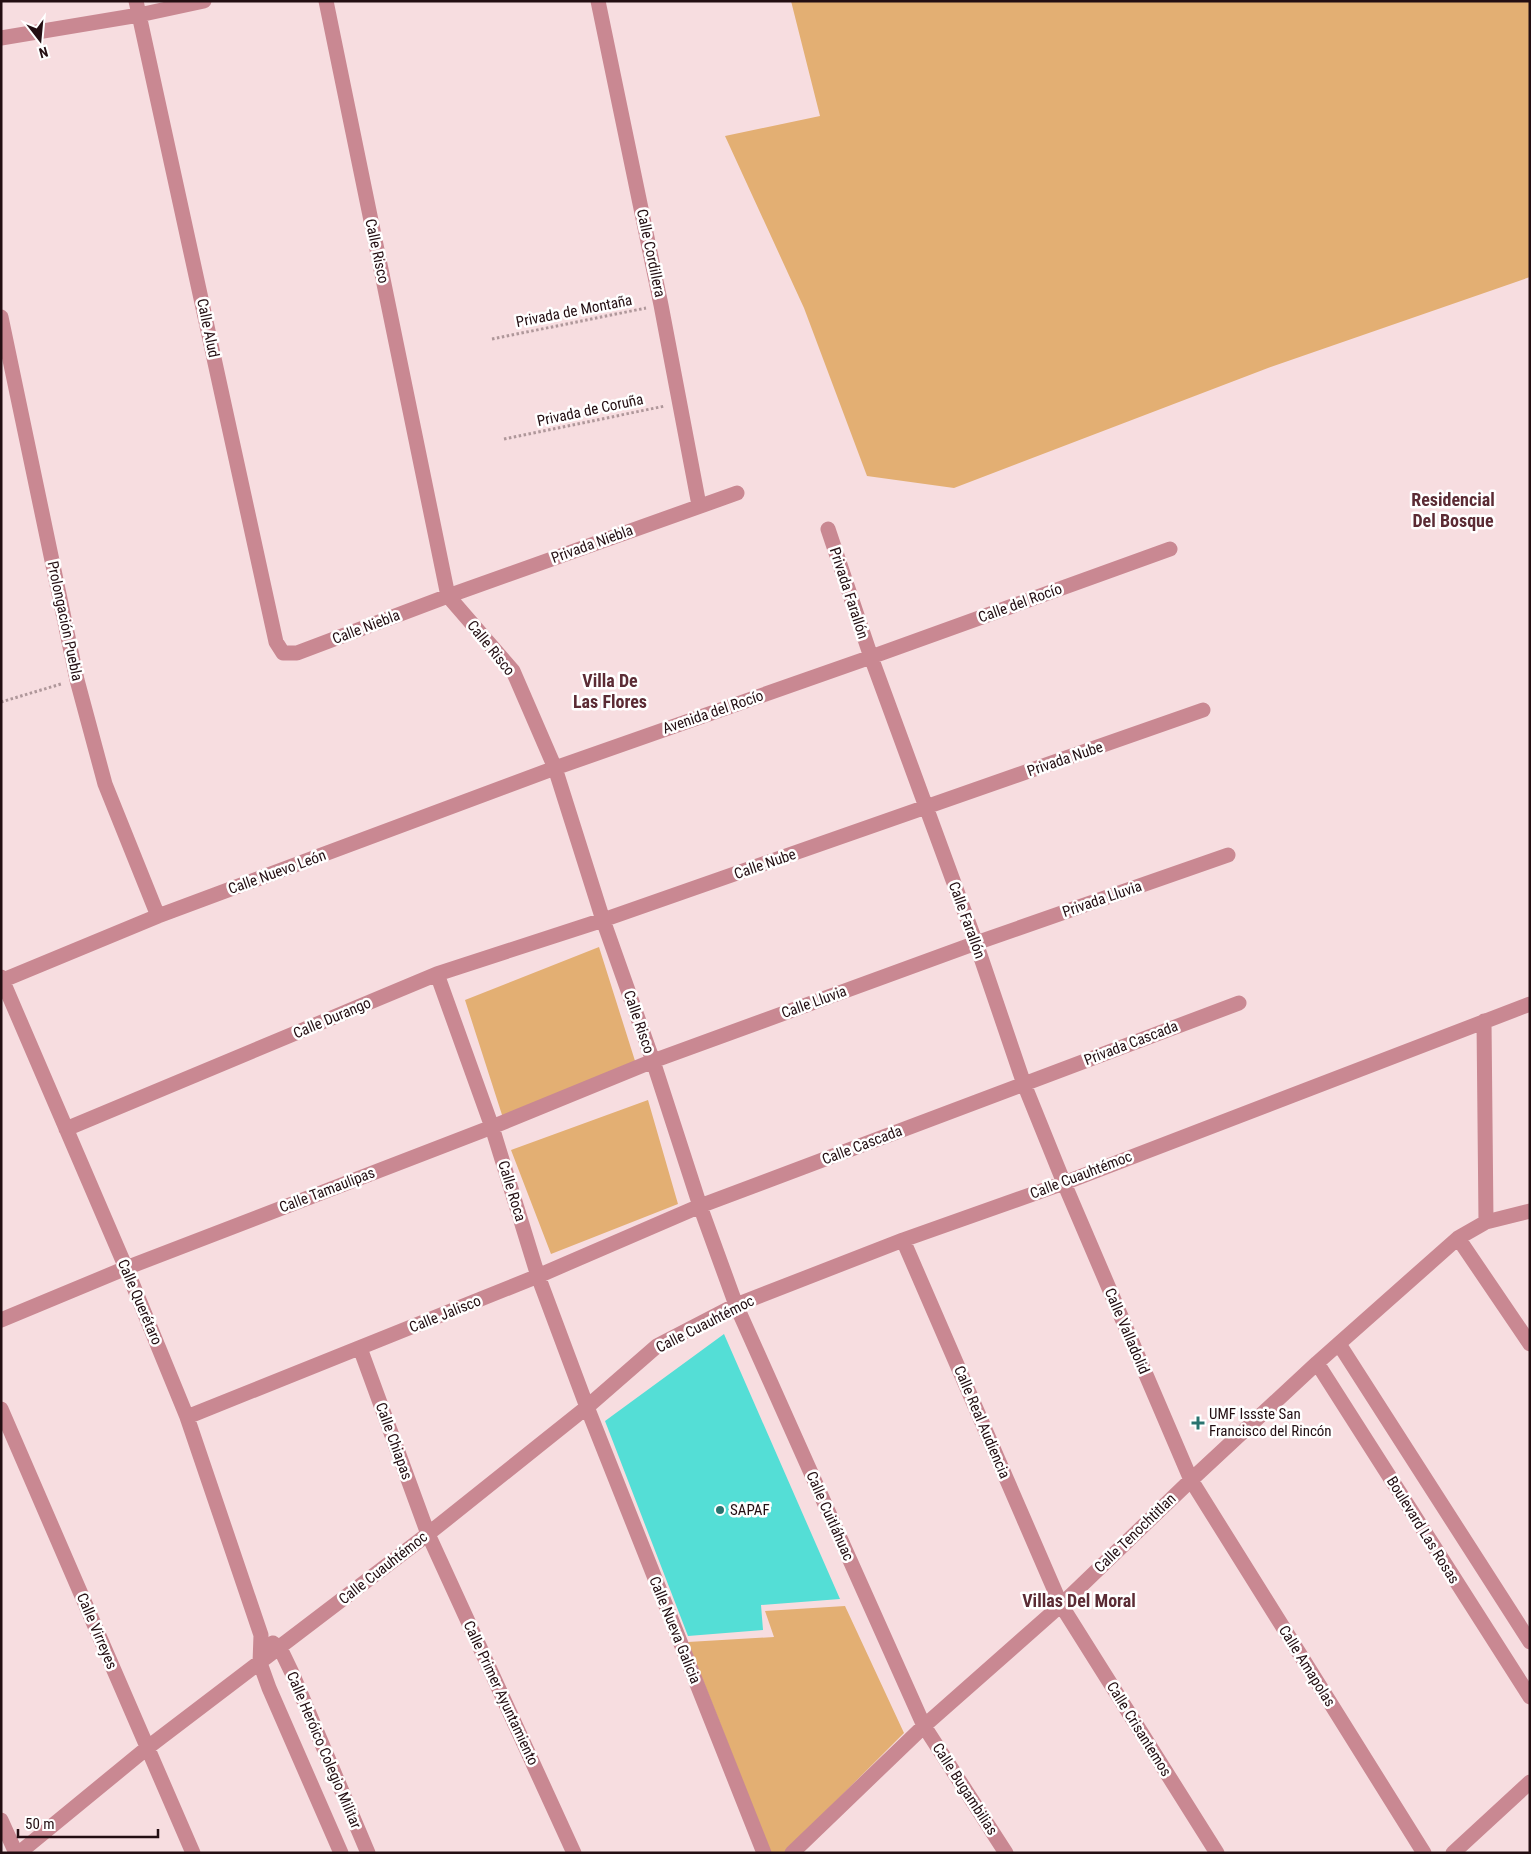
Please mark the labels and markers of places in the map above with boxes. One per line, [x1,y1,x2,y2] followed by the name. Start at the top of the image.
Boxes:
[1209,1405,1332,1440] place label: UMF Issste San Francisco del Rincón
[1191,1416,1205,1430] marker: UMF Issste San Francisco del Rincón
[730,1501,770,1519] place label: SAPAF
[714,1504,726,1516] marker: SAPAF

